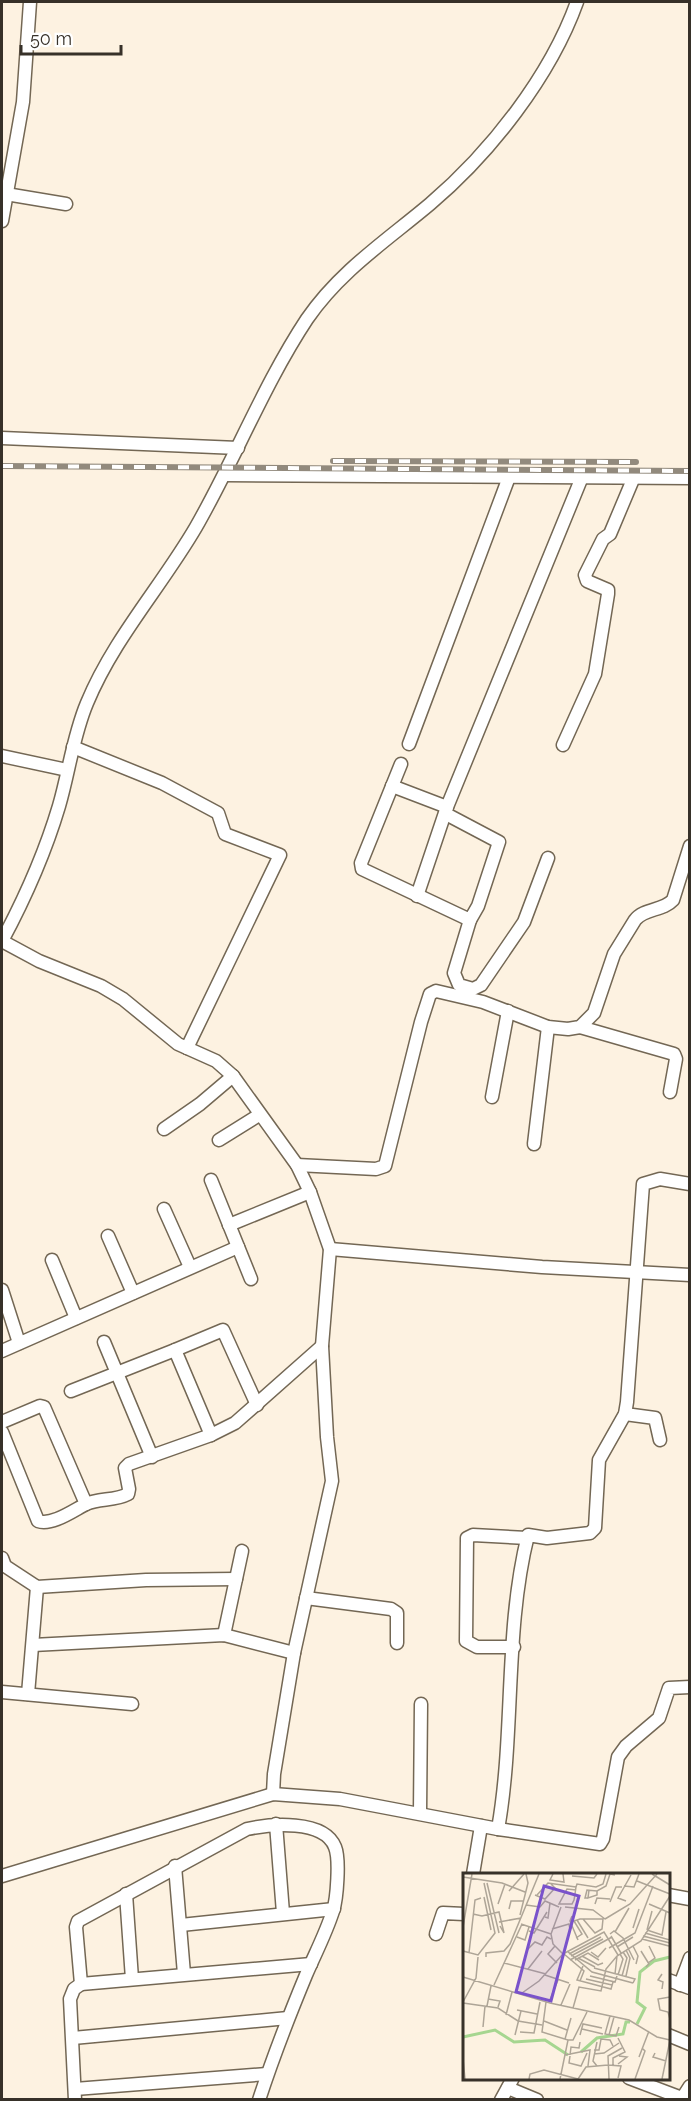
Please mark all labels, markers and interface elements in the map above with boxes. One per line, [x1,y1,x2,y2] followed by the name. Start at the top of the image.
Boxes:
[21,18,122,56] scale bar
[30,28,72,49] text: 50 m
[463,1873,670,2080] inset map

